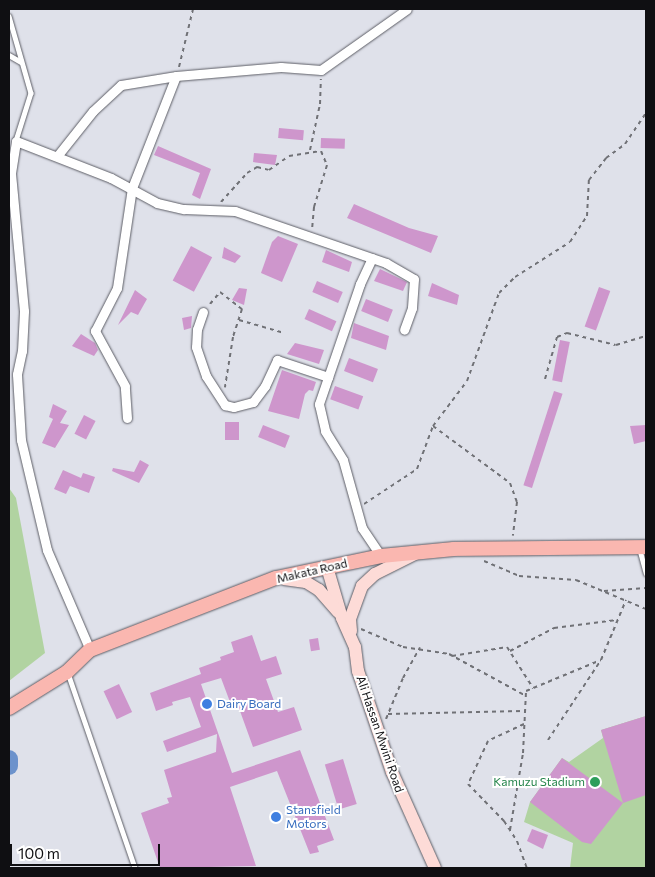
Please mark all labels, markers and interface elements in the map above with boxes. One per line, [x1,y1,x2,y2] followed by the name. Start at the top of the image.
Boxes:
[275,556,349,586] street label: Makata Road
[353,674,407,794] street label: Ali Hassan Mwini Road
[217,697,281,711] place label: Dairy Board
[201,698,213,710] marker: Dairy Board
[493,775,585,789] place label: Kamuzu Stadium
[589,776,601,788] marker: Kamuzu Stadium
[286,803,341,831] place label: Stansfield Motors
[270,811,282,823] marker: Stansfield Motors
[12,834,162,866] scale bar
[18,844,60,862] text: 100 m

